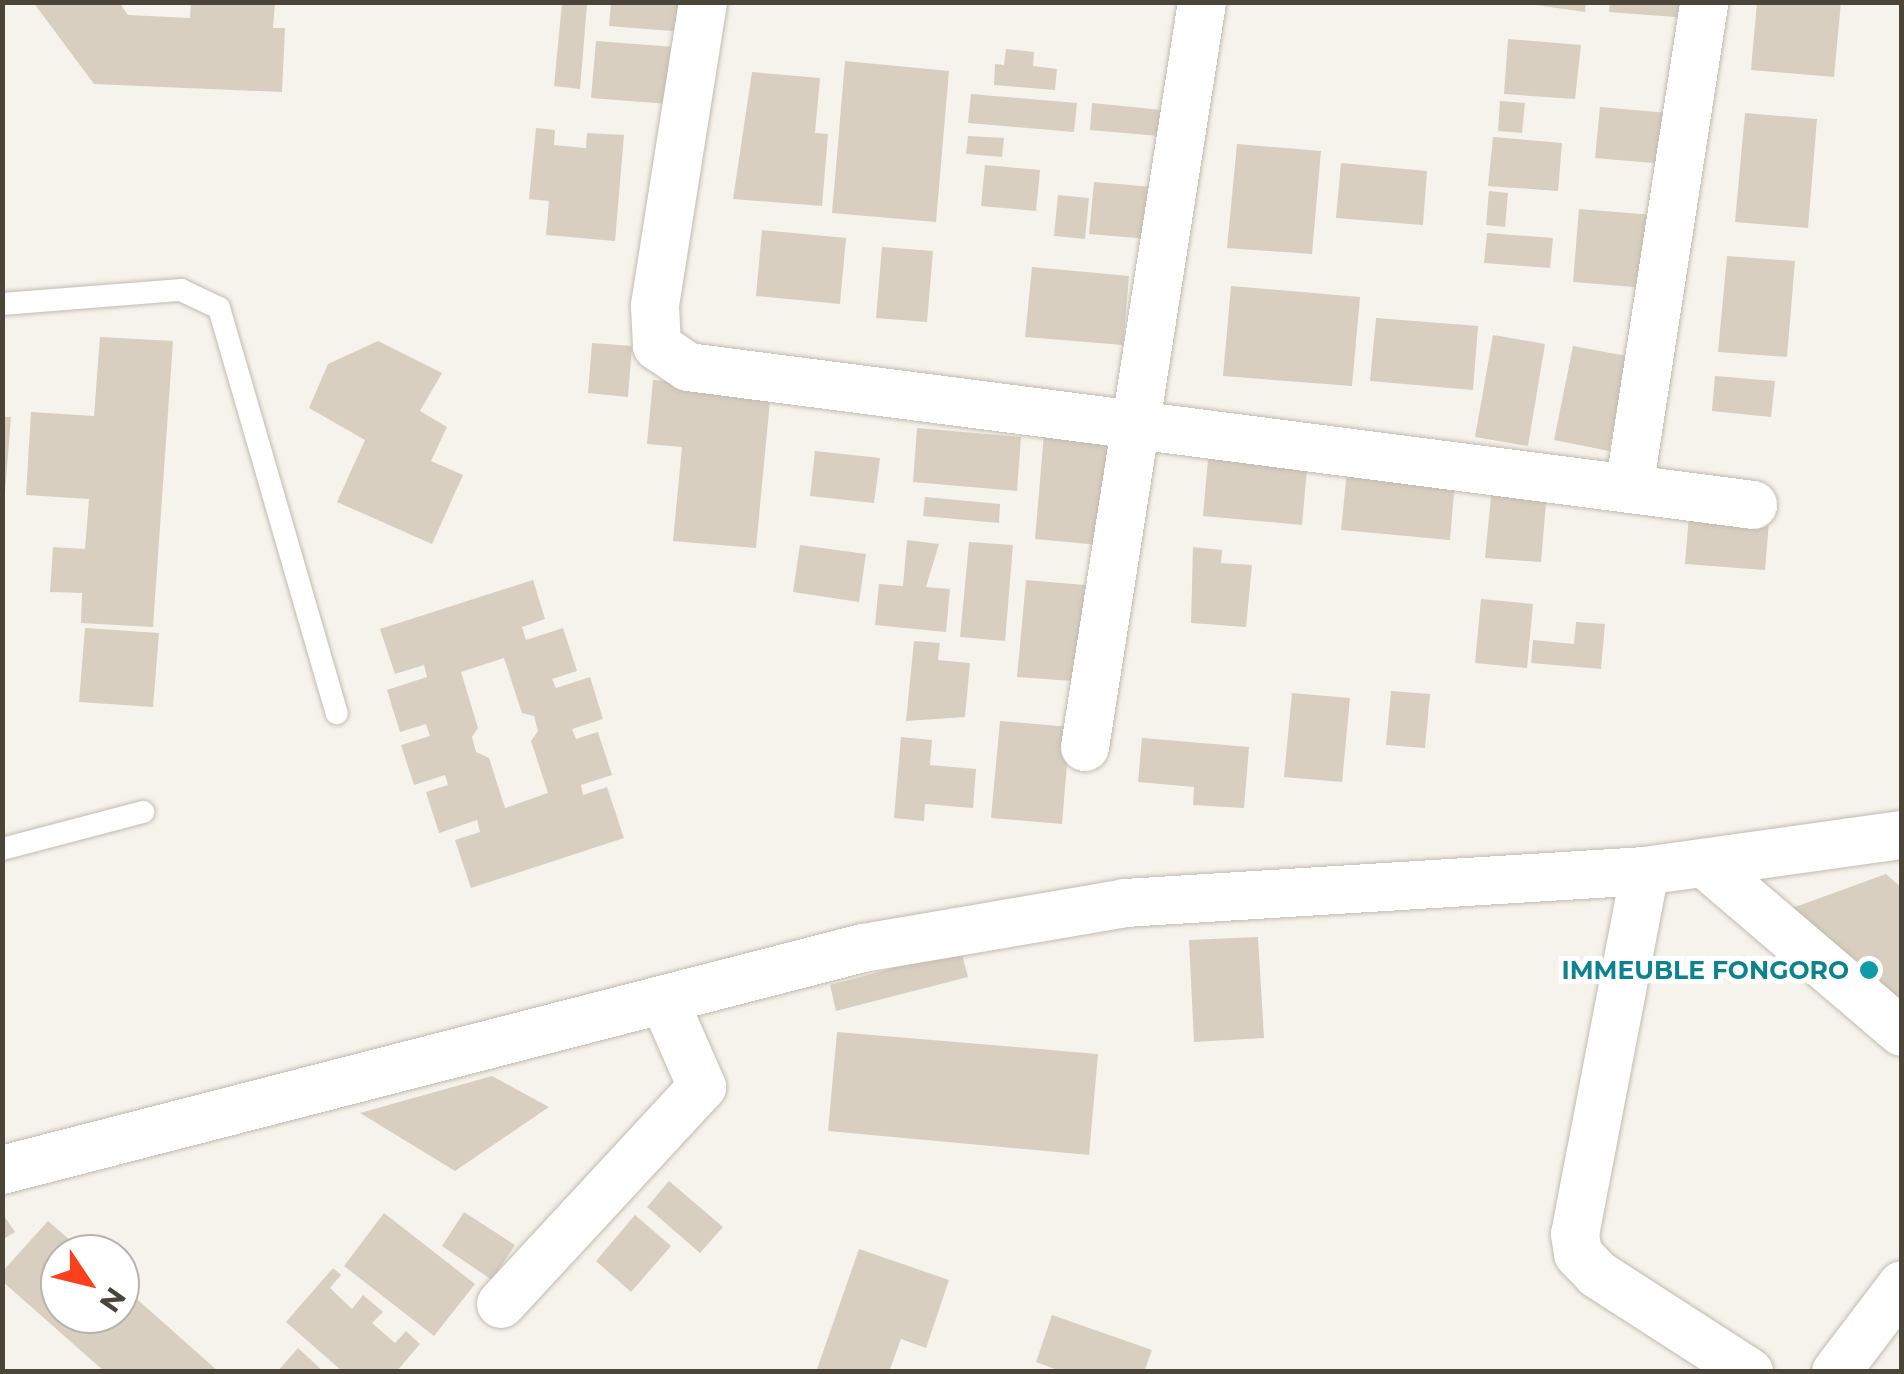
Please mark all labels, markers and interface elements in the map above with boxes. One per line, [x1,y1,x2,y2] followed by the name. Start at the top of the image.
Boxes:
[1562,955,1849,985] place label: IMMEUBLE FONGORO
[1858,959,1880,981] marker: IMMEUBLE FONGORO
[40,1234,140,1334] north arrow
[93,1281,133,1319] text: N

